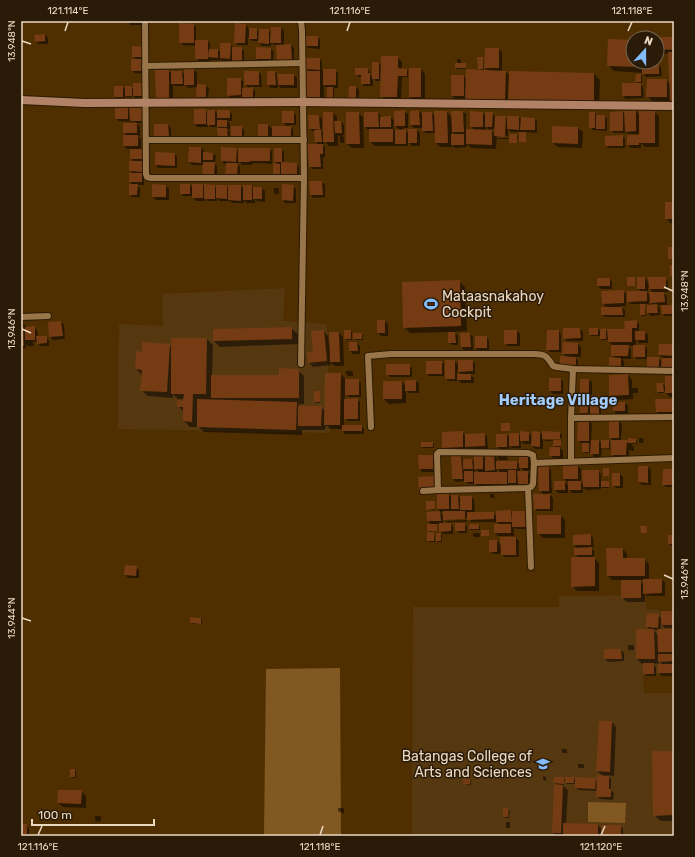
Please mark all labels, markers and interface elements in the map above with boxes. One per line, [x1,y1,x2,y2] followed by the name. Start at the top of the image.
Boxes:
[48,5,89,17] text: 121.114°E
[330,5,370,17] text: 121.116°E
[611,5,653,17] text: 121.118°E
[6,20,18,62] text: 13.948°N
[625,30,665,70] north arrow
[642,34,655,49] text: N
[679,270,691,312] text: 13.948°N
[442,288,544,321] place label: Mataasnakahoy Cockpit
[423,296,439,312] sports icon: Mataasnakahoy Cockpit
[6,308,18,350] text: 13.946°N
[499,391,617,409] district label: Heritage Village
[679,558,691,600] text: 13.946°N
[6,597,18,639] text: 13.944°N
[402,748,533,781] place label: Batangas College of Arts and Sciences
[535,756,551,772] school or university icon: Batangas College of Arts and Sciences
[32,801,154,827] scale bar
[38,808,72,822] text: 100 m
[18,841,58,853] text: 121.116°E
[299,841,341,853] text: 121.118°E
[580,841,622,853] text: 121.120°E

